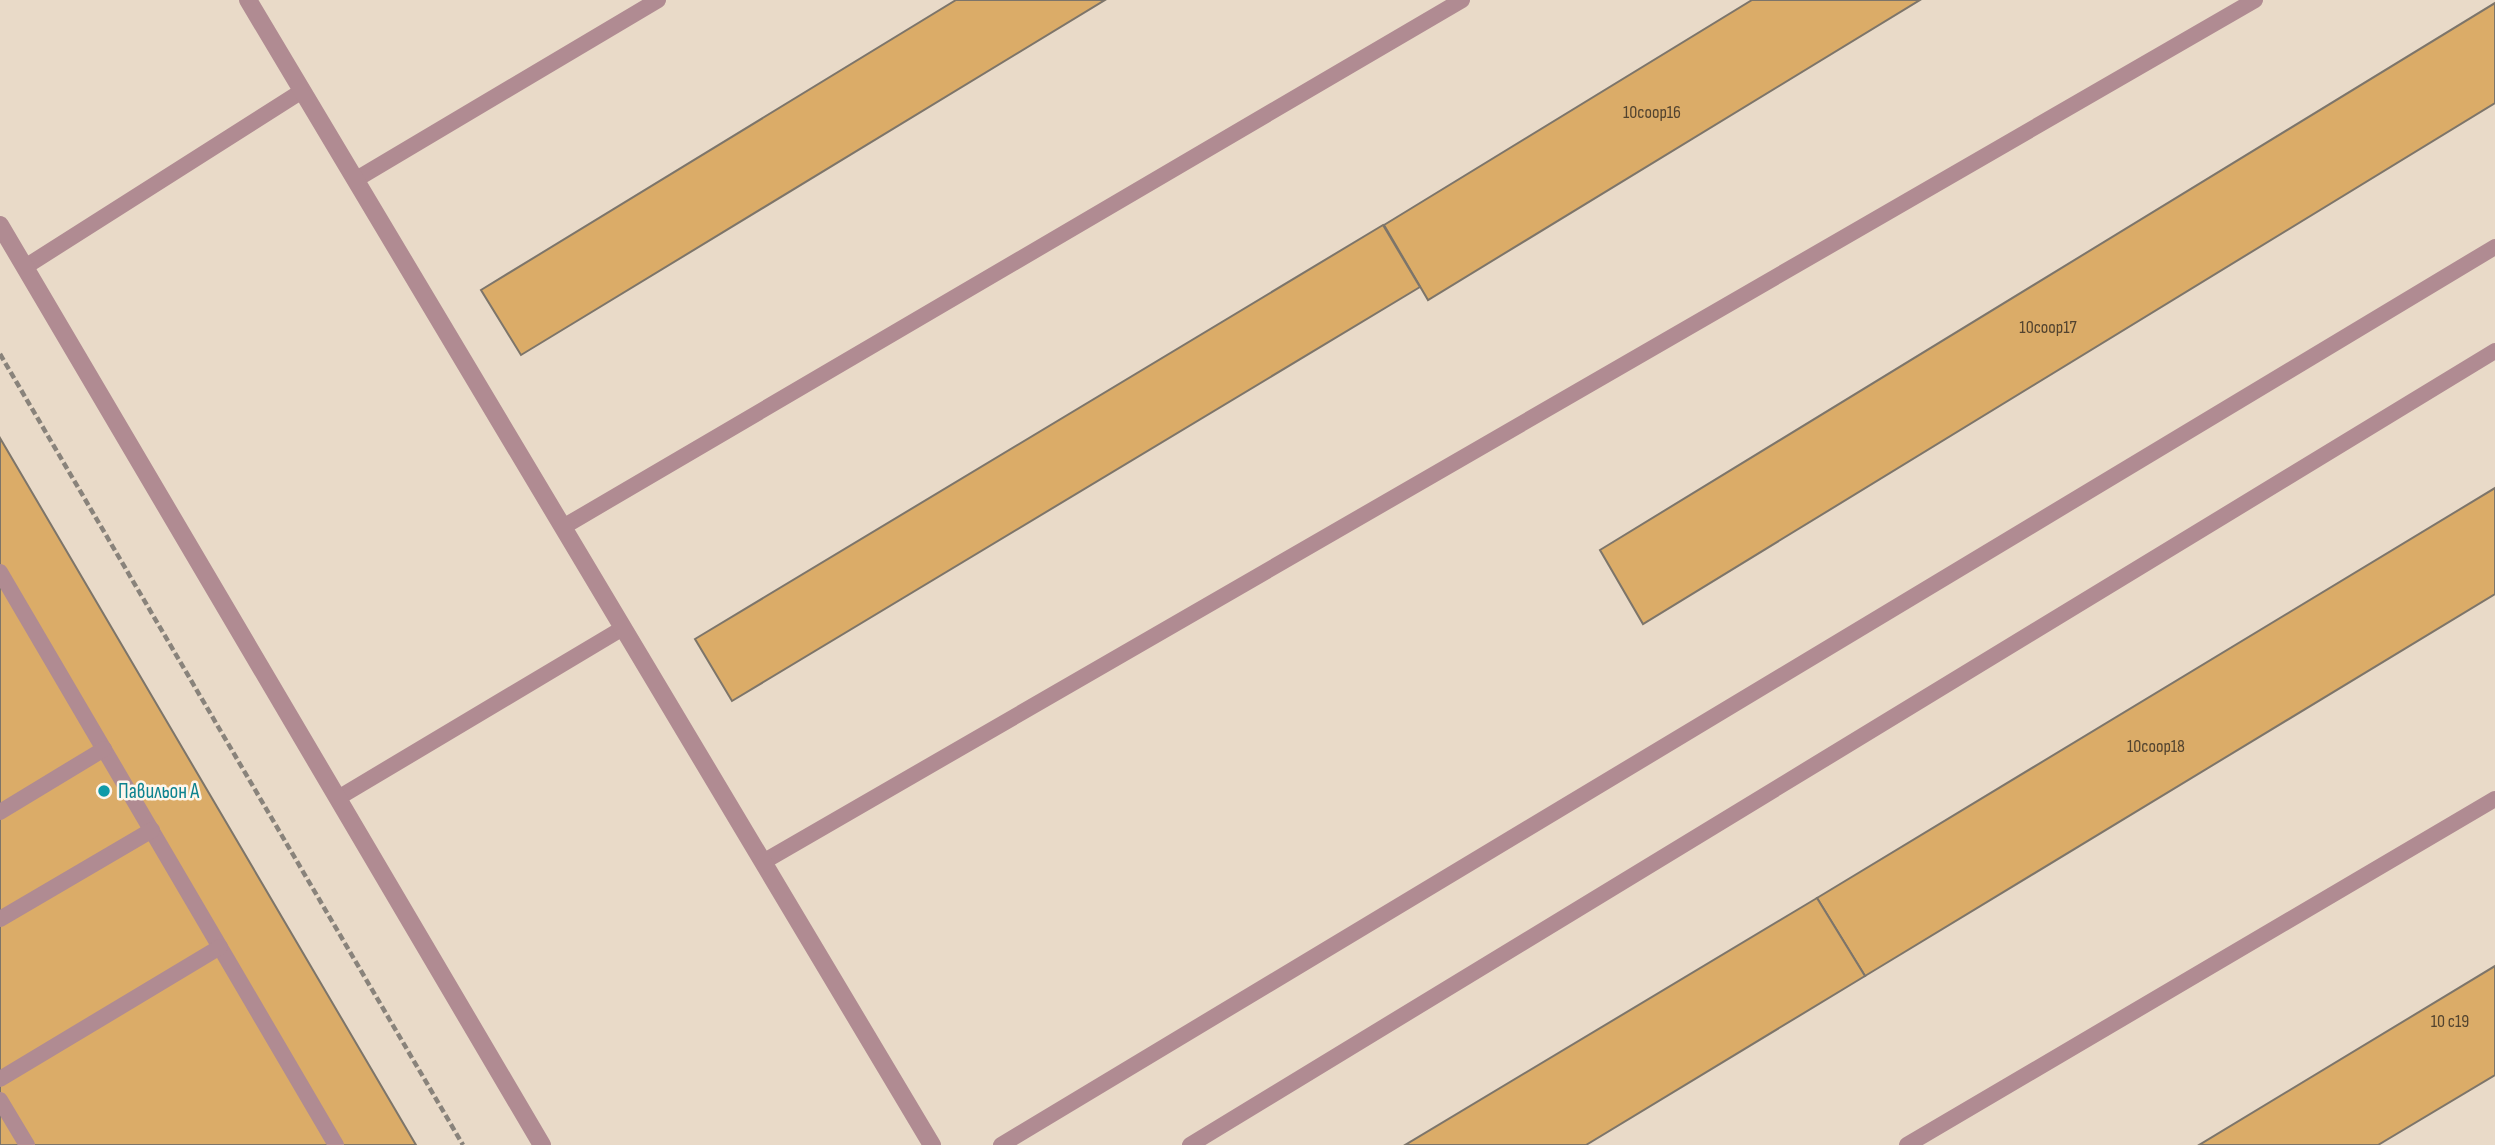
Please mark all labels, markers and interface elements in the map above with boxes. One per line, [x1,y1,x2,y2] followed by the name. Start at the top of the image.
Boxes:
[1623,102,1681,123] house number: 10соор16
[2019,317,2077,338] house number: 10соор17
[2127,736,2185,757] house number: 10соор18
[118,779,200,804] place label: Павильон А
[96,783,112,799] marker: Павильон А
[2431,1011,2469,1032] house number: 10 с19

